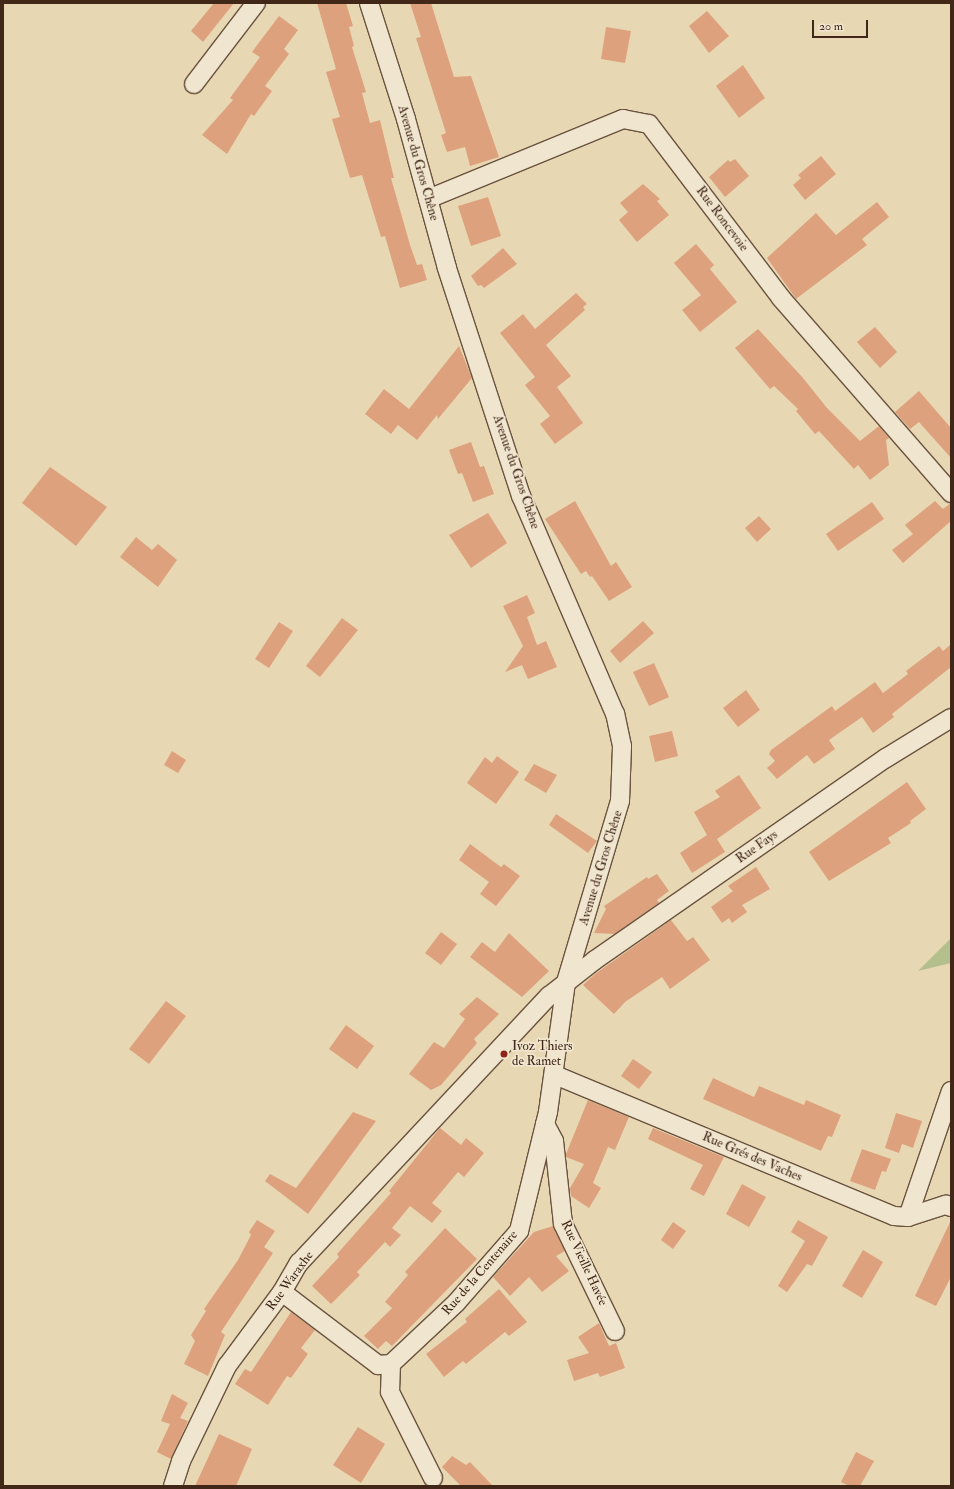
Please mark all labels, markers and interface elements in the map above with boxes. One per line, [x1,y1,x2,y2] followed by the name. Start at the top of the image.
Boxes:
[814,12,870,38] scale bar
[819,19,843,34] text: 20 m
[394,104,442,222] street label: Avenue du Gros Chêne
[692,183,752,255] street label: Rue Roncevoie
[489,413,543,531] street label: Avenue du Gros Chêne
[576,809,626,927] street label: Avenue du Gros Chêne
[733,827,781,867] street label: Rue Fays
[512,1039,572,1070] place label: Ivoz Thiers de Ramet
[499,1049,509,1059] marker: Ivoz Thiers de Ramet
[700,1129,804,1185] street label: Rue Grés des Vaches
[557,1218,611,1308] street label: Rue Vieille Havée
[439,1227,521,1319] street label: Rue de la Centenaire
[263,1248,317,1314] street label: Rue Waraxhe

